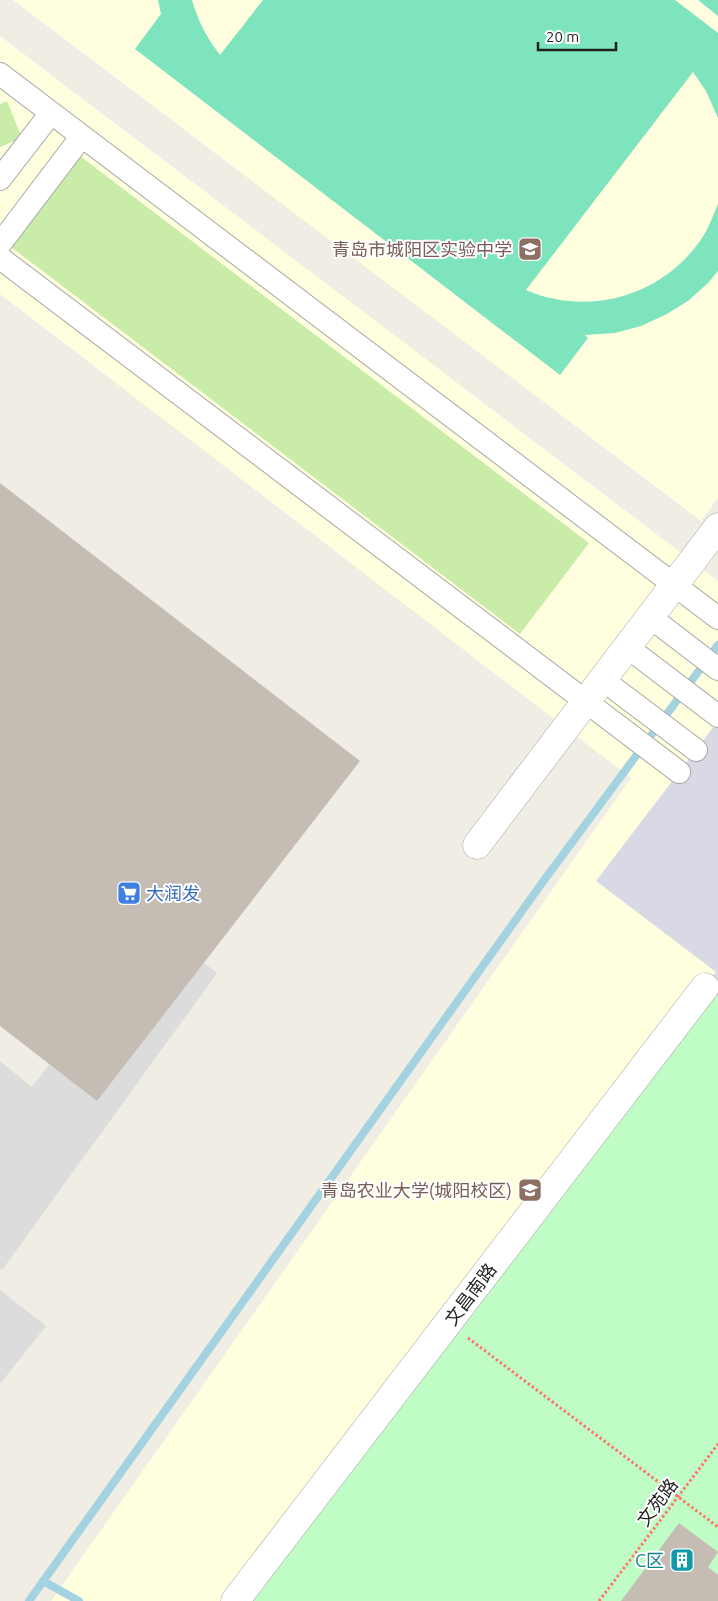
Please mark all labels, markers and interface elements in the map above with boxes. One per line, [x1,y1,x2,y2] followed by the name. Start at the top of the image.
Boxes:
[538,20,616,52] scale bar
[546,28,579,45] text: 20 m
[517,236,543,262] school or university icon: 青岛市城阳区实验中学
[332,239,512,259] place label: 青岛市城阳区实验中学
[116,880,142,906] supermarket icon: 大润发
[146,883,200,903] place label: 大润发
[517,1177,543,1203] school or university icon: 青岛农业大学(城阳校区)
[321,1180,512,1201] place label: 青岛农业大学(城阳校区)
[440,1259,500,1329] street label: 文昌南路
[633,1474,681,1530] street label: 文苑路
[669,1547,695,1573] building icon: C区
[635,1550,664,1570] place label: C区

